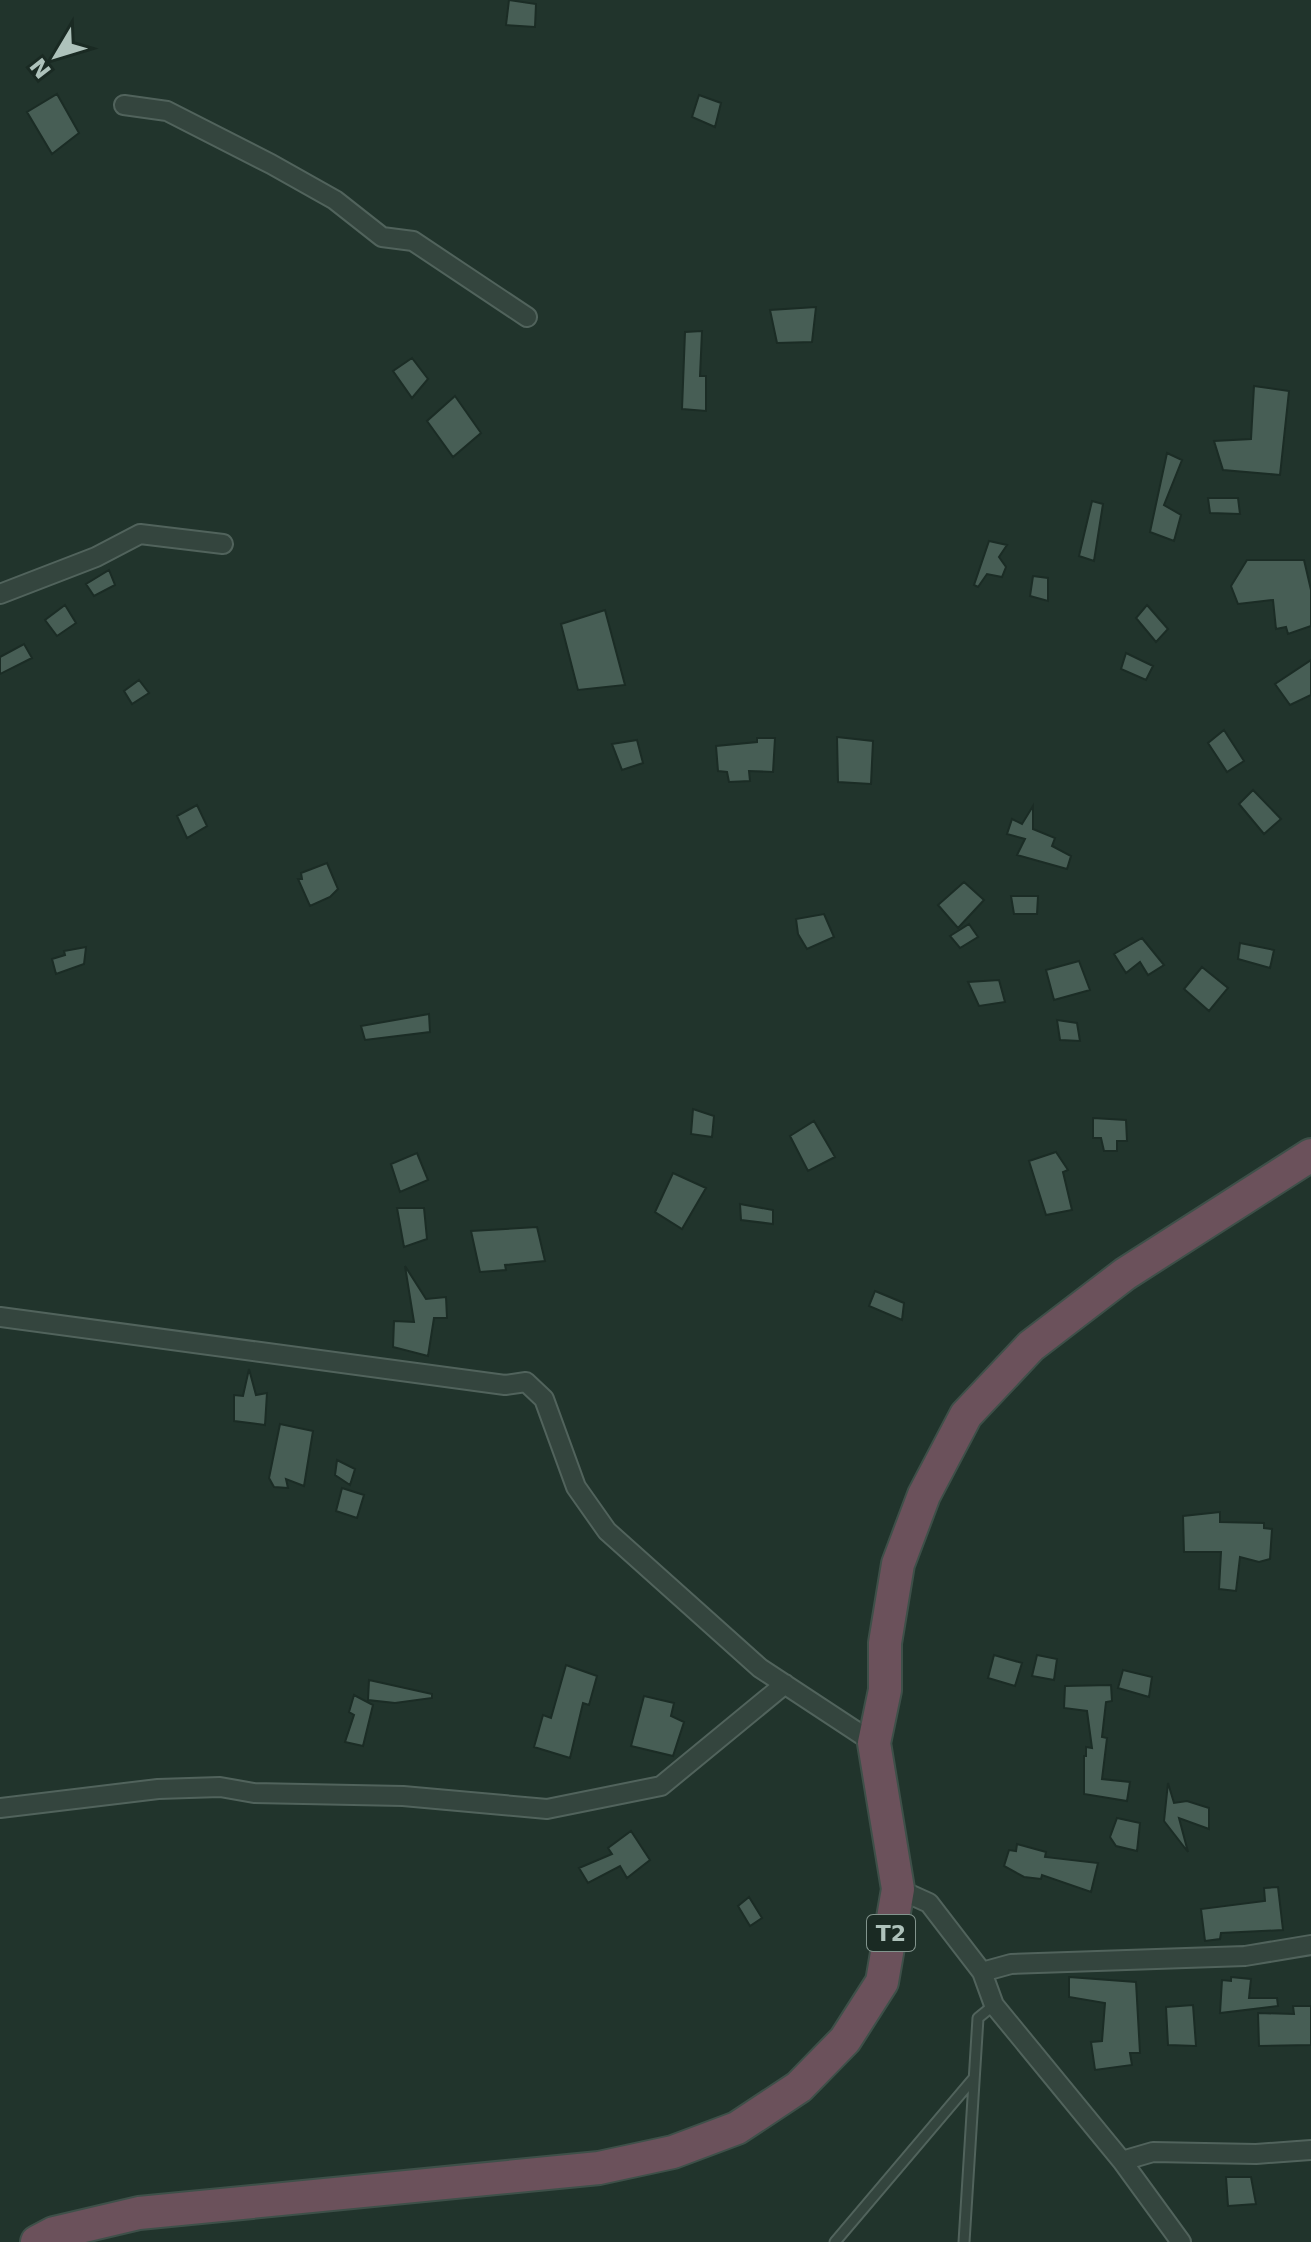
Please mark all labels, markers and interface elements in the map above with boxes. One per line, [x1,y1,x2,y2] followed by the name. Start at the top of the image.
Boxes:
[16,16,96,96] north arrow
[25,53,56,83] text: N
[867,1915,915,1951] road number: T2

